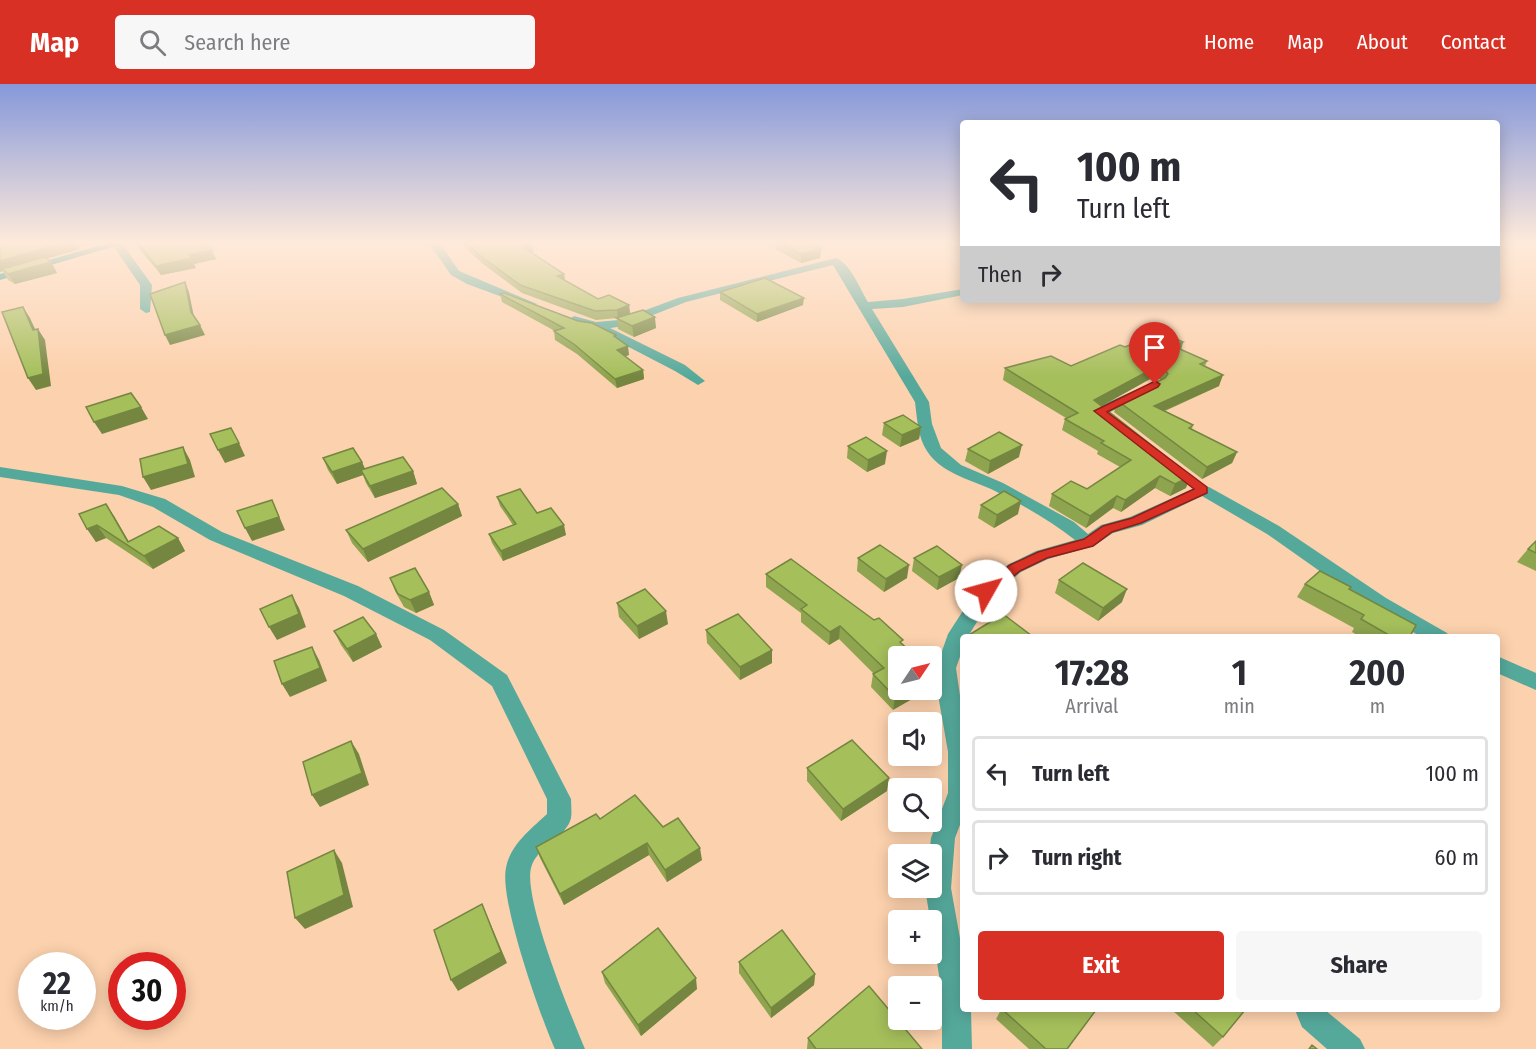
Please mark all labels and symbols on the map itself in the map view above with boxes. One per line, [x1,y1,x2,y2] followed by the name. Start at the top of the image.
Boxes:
[1129,322,1180,384] pin
[954,559,1018,623] position arrow
[888,646,942,700] north arrow
[108,952,186,1030] speed limit sign: 30

